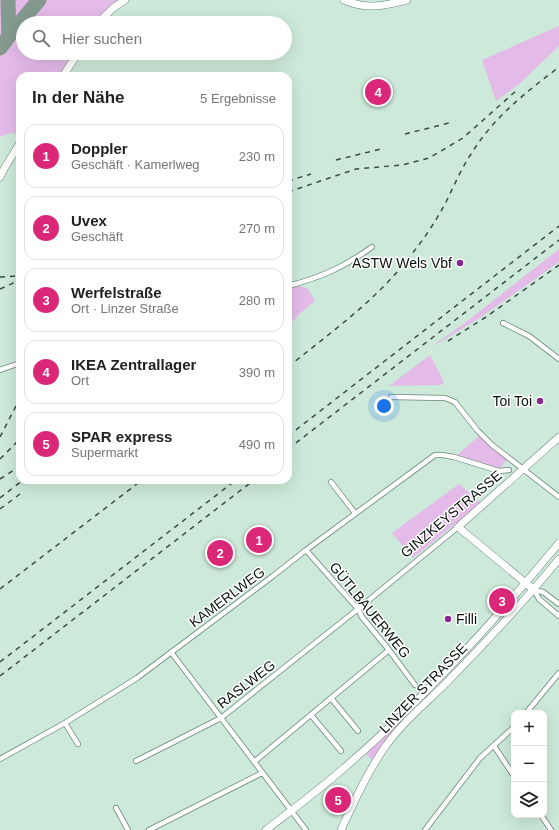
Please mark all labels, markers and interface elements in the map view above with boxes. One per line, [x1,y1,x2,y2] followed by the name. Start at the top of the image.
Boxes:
[16,16,292,60] search box
[30,27,52,49] icon: search
[62,30,142,47] text: Hier suchen
[365,77,391,107] pin: 4
[32,88,125,107] text: In der Nähe
[200,91,276,106] text: 5 Ergebnisse
[71,140,128,157] text: Doppler
[42,149,50,164] text: 1
[239,149,275,164] text: 230 m
[71,157,200,172] text: Geschäft · Kamerlweg
[71,212,107,229] text: Uvex
[42,221,50,236] text: 2
[239,221,275,236] text: 270 m
[71,229,123,244] text: Geschäft
[352,255,452,271] place label: ASTW Wels Vbf
[455,258,465,268] marker: ASTW Wels Vbf
[71,284,162,301] text: Werfelstraße
[42,293,50,308] text: 3
[239,293,275,308] text: 280 m
[71,301,179,316] text: Ort · Linzer Straße
[71,356,196,373] text: IKEA Zentrallager
[42,365,50,380] text: 4
[239,365,275,380] text: 390 m
[71,373,89,388] text: Ort
[493,393,532,409] place label: Toi Toi
[374,396,394,416] your location
[535,396,545,406] marker: Toi Toi
[71,428,172,445] text: SPAR express
[42,437,50,452] text: 5
[239,437,275,452] text: 490 m
[71,445,138,460] text: Supermarkt
[397,467,505,561] street label: GINZKEYSTRASSE
[246,525,272,555] pin: 1
[207,538,233,568] pin: 2
[326,558,414,661] street label: GÜTLBAUERWEG
[186,564,268,630] street label: KAMERLWEG
[489,586,515,616] pin: 3
[456,611,477,627] place label: Filli
[443,614,453,624] marker: Filli
[376,640,470,736] street label: LINZER STRASSE
[214,656,278,712] street label: RASLWEG
[511,710,547,818] map controls
[511,710,547,746] button: +
[511,746,547,782] button: −
[511,782,547,818] button: layers
[325,785,351,815] pin: 5

